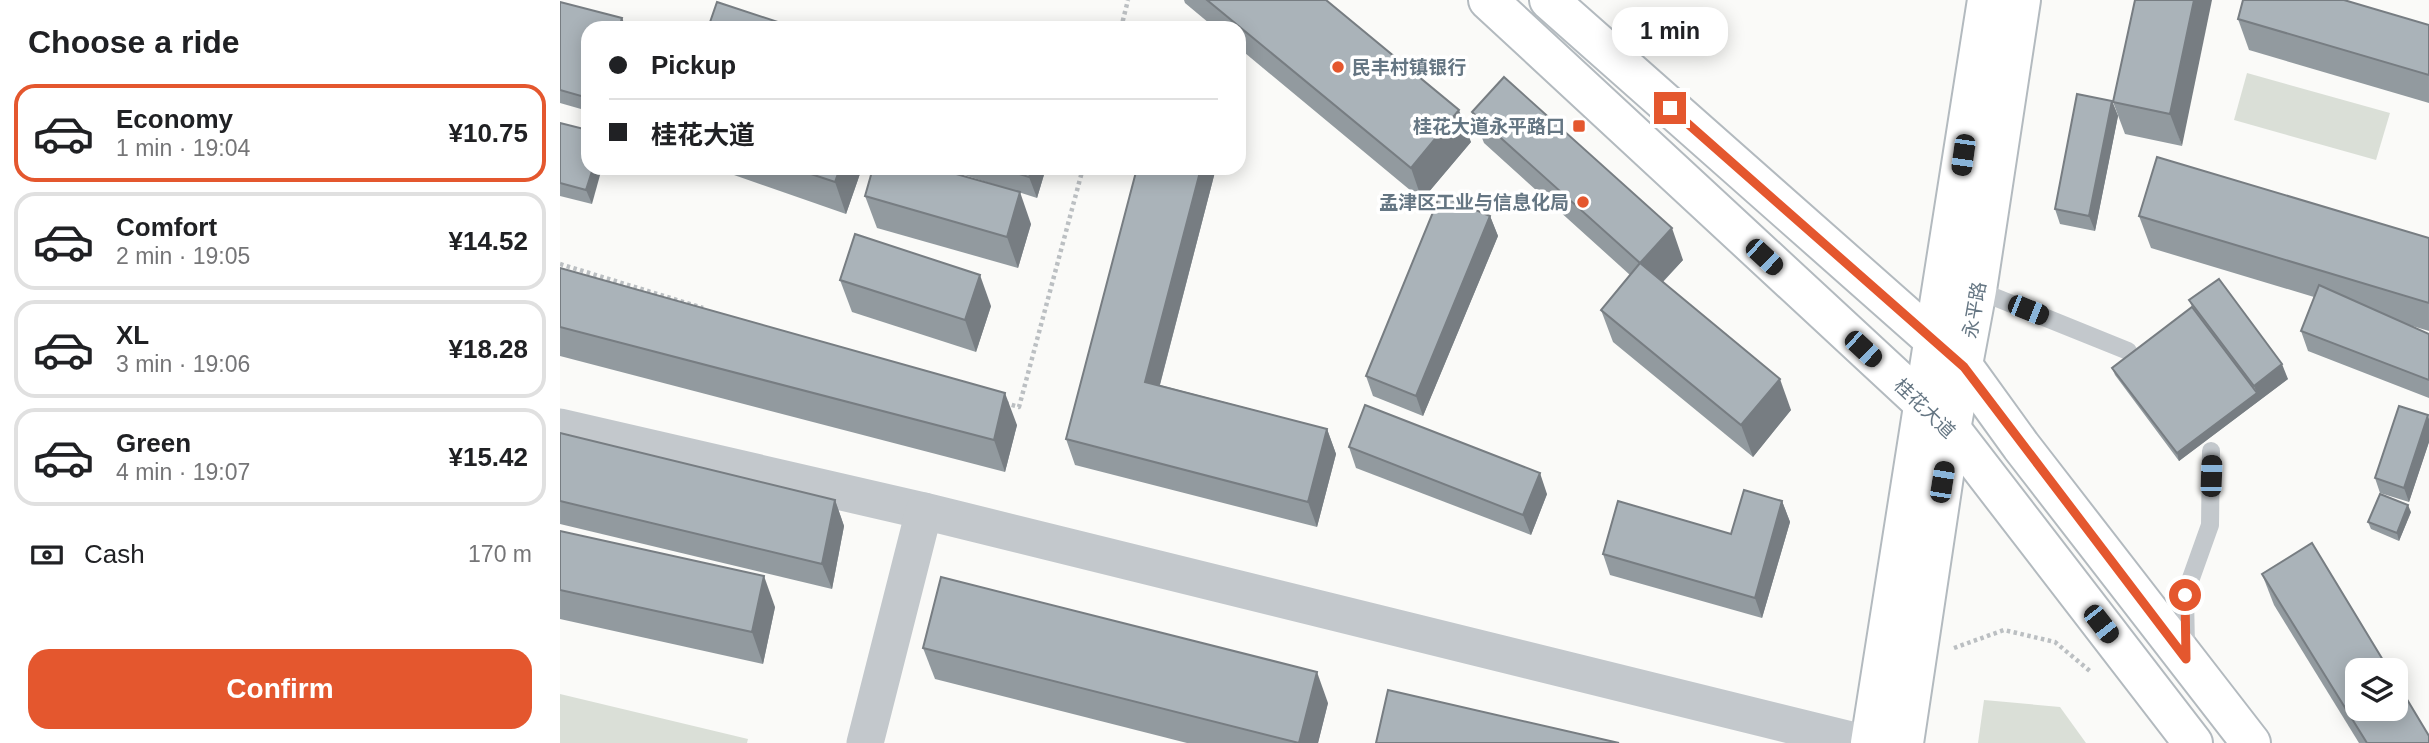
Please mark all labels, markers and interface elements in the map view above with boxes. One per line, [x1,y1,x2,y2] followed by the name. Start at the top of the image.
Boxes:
[1612,7,1728,56] callout: 1 min
[1640,18,1700,44] text: 1 min
[28,24,240,60] text: Choose a ride
[651,50,736,80] text: Pickup
[1352,57,1466,78] place label: 民丰村镇银行
[1330,59,1346,75] marker: 民丰村镇银行
[1654,92,1686,124] route end
[32,102,95,165] icon: car
[116,104,233,134] text: Economy
[1413,116,1565,137] place label: 桂花大道永平路口
[448,118,528,148] text: ¥10.75
[1571,118,1587,134] marker: 桂花大道永平路口
[651,120,755,150] text: 桂花大道
[1950,133,1977,177] car
[116,135,250,161] text: 1 min · 19:04
[1379,192,1569,213] place label: 孟津区工业与信息化局
[1575,194,1591,210] marker: 孟津区工业与信息化局
[32,210,95,273] icon: car
[116,212,217,242] text: Comfort
[448,226,528,256] text: ¥14.52
[1742,235,1787,279] car
[116,243,250,269] text: 2 min · 19:05
[1959,280,1990,340] street label: 永平路
[2005,292,2052,328] car
[32,318,95,381] icon: car
[116,320,149,350] text: XL
[1841,327,1886,371] car
[448,334,528,364] text: ¥18.28
[116,351,250,377] text: 3 min · 19:06
[1890,374,1959,442] street label: 桂花大道
[32,426,95,489] icon: car
[116,428,191,458] text: Green
[448,442,528,472] text: ¥15.42
[2200,455,2223,497] car
[116,459,250,485] text: 4 min · 19:07
[1929,460,1956,504] car
[28,536,66,574] icon: cash
[84,539,145,569] text: Cash
[468,541,532,567] text: 170 m
[2169,579,2201,611] route start
[2080,601,2123,647] car
[28,649,532,729] button: Confirm
[2345,658,2408,721] map controls
[2345,658,2408,721] button: layers

